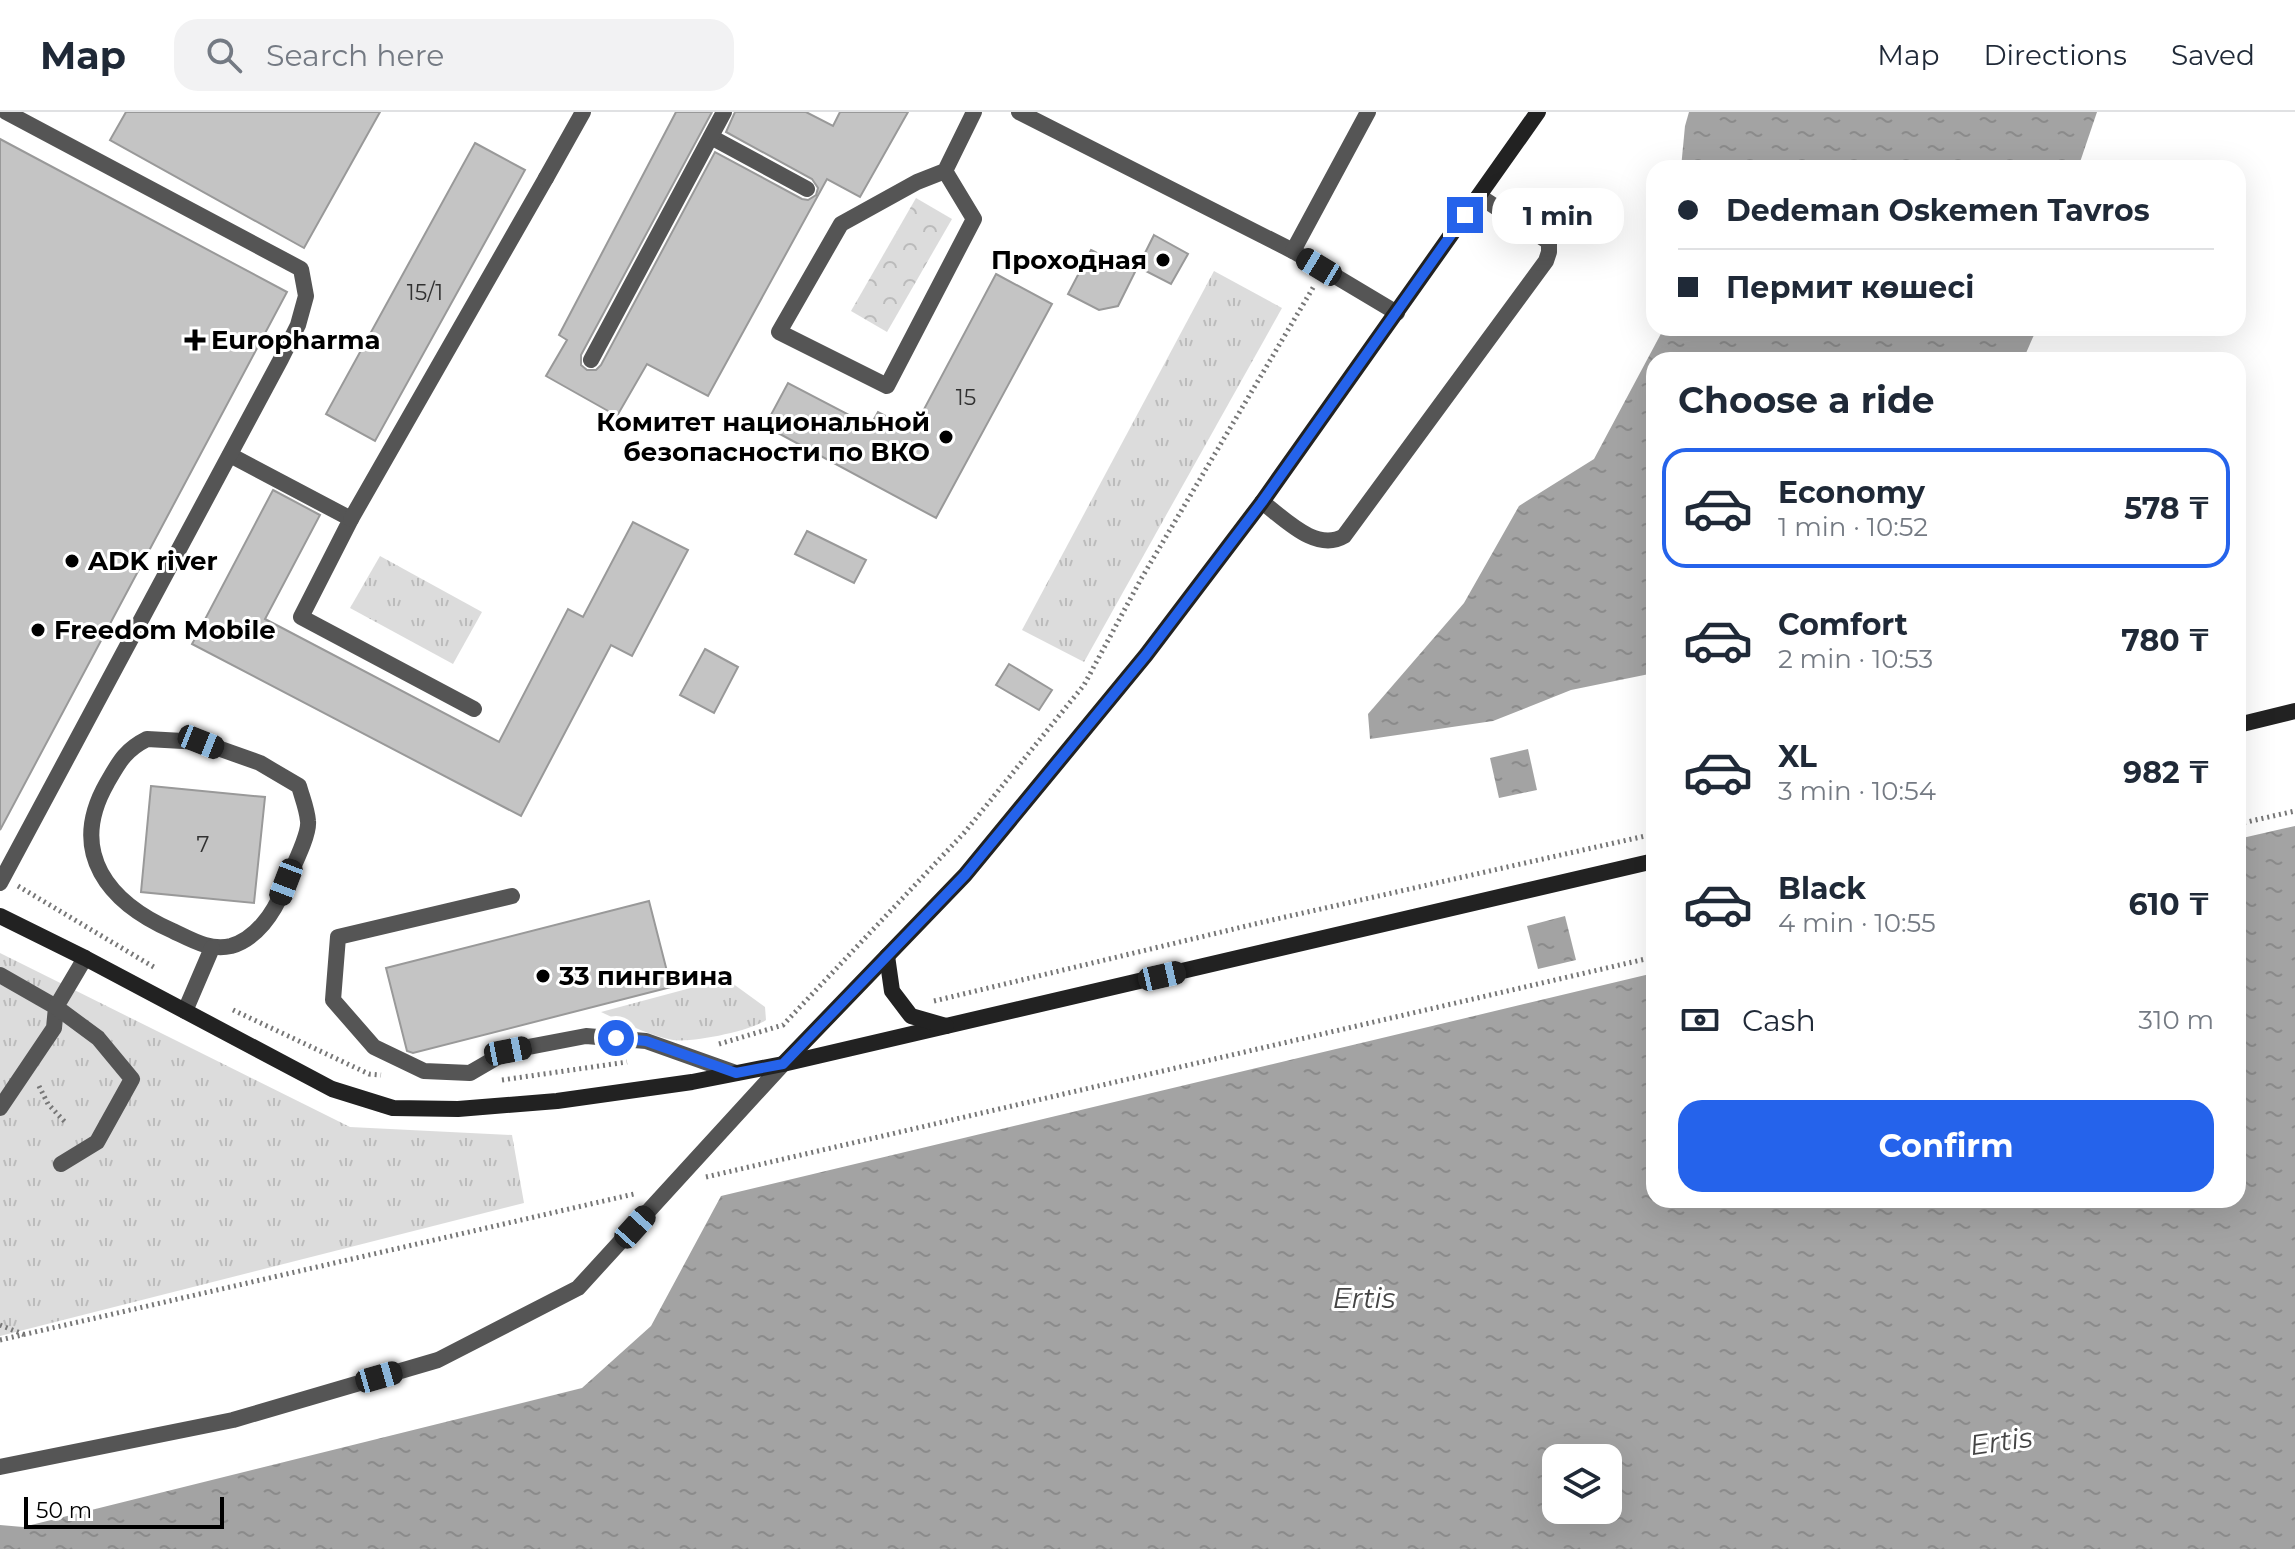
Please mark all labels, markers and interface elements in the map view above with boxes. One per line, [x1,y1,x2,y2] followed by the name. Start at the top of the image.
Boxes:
[174,19,734,91] search box
[40,32,126,79] text: Map
[202,33,246,77] icon: search
[266,37,444,74] text: Search here
[1877,38,1939,72] text: Map
[1983,38,2127,72] text: Directions
[2171,38,2255,72] text: Saved
[1493,187,1625,243] callout: 1 min
[1726,192,2150,229] text: Dedeman Oskemen Tavros
[1447,197,1483,233] route end
[1523,200,1593,232] text: 1 min
[991,244,1147,276] place label: Проходная
[1292,244,1346,290] car
[1154,251,1172,269] marker: Проходная
[1726,269,1975,306] text: Пермит көшесі
[407,279,443,306] house number: 15/1
[211,324,381,356] place label: Europharma
[186,331,204,349] marker: Europharma
[1678,378,1935,422] text: Choose a ride
[956,384,976,411] house number: 15
[596,406,930,468] place label: Комитет национальной безопасности по ВКО
[937,428,955,446] marker: Комитет национальной безопасности по ВКО
[1682,472,1754,544] icon: car
[1778,474,1925,511] text: Economy
[2124,490,2210,527] text: 578 ₸
[1778,511,1928,543] text: 1 min · 10:52
[87,545,218,577] place label: ADK river
[63,552,81,570] marker: ADK river
[1682,604,1754,676] icon: car
[1778,606,1908,643] text: Comfort
[54,614,276,646] place label: Freedom Mobile
[29,621,47,639] marker: Freedom Mobile
[2121,622,2210,659] text: 780 ₸
[1778,643,1933,675] text: 2 min · 10:53
[174,722,228,762] car
[1682,736,1754,808] icon: car
[1778,738,1817,775] text: XL
[2123,754,2210,791] text: 982 ₸
[1778,775,1936,807] text: 3 min · 10:54
[197,831,210,858] house number: 7
[266,855,306,909] car
[1682,868,1754,940] icon: car
[1778,870,1866,907] text: Black
[2128,886,2210,923] text: 610 ₸
[1778,907,1936,939] text: 4 min · 10:55
[1136,959,1188,993] car
[558,960,733,992] place label: 33 пингвина
[534,967,552,985] marker: 33 пингвина
[1678,998,1722,1042] icon: cash
[1742,1002,1816,1039] text: Cash
[2138,1004,2214,1036] text: 310 m
[598,1020,634,1056] route start
[482,1035,534,1067] car
[1678,1100,2214,1192] button: Confirm
[610,1201,660,1253] car
[1333,1281,1396,1315] water label: Ertis
[353,1359,405,1395] car
[1967,1420,2035,1462] water label: Ertis
[1542,1444,1622,1524] map controls
[1542,1444,1622,1524] button: layers
[24,1493,224,1529] scale bar
[36,1497,92,1524] text: 50 m

